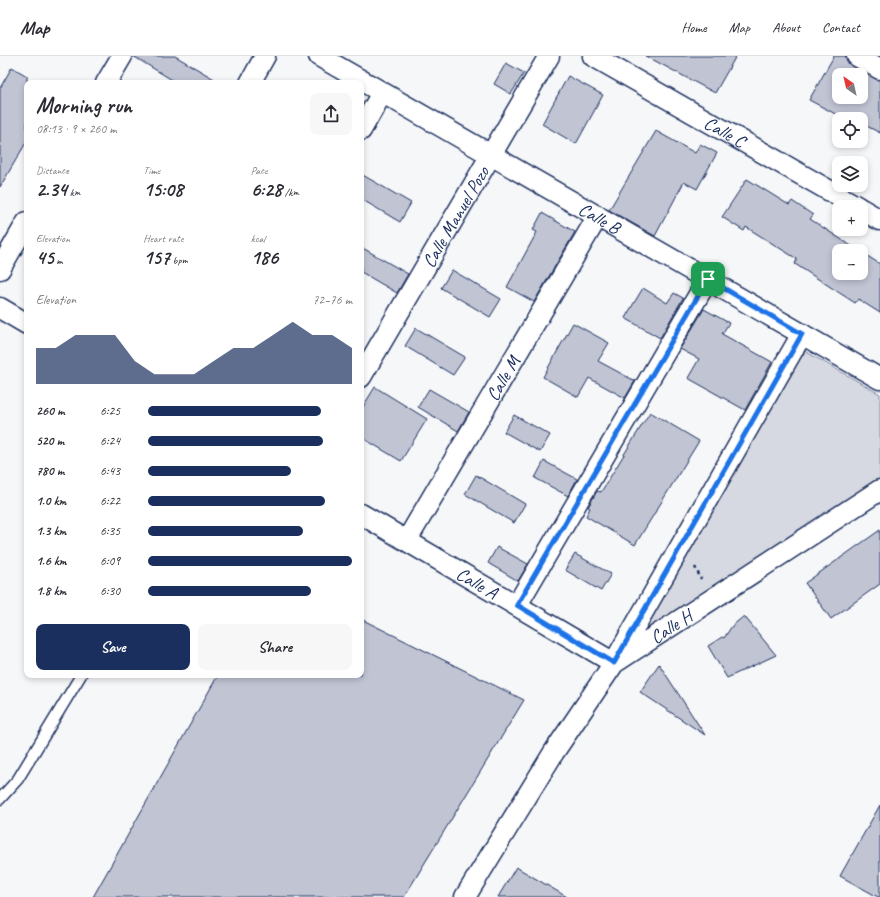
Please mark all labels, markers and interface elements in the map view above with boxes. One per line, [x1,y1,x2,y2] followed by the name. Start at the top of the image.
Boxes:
[20,16,50,40] text: Map
[681,19,707,36] text: Home
[729,19,750,36] text: Map
[772,19,800,36] text: About
[822,19,860,36] text: Contact
[832,68,868,104] north arrow
[832,68,868,280] map controls
[36,92,132,120] text: Morning run
[310,93,352,135] button: share
[700,111,752,155] street label: Calle C
[832,112,868,148] button: locate
[36,121,117,137] text: 08:13 · 9 × 260 m
[832,156,868,192] button: layers
[417,161,495,272] street label: Calle Manuel Pozo
[36,163,69,177] text: Distance
[143,163,160,177] text: Time
[251,163,268,177] text: Pace
[36,177,67,202] text: 2.34
[143,177,183,202] text: 15:08
[251,177,282,202] text: 6:28
[67,185,80,199] text: km
[282,185,299,199] text: /km
[574,197,626,241] street label: Calle B
[832,200,868,236] button: +
[36,231,70,245] text: Elevation
[143,231,183,245] text: Heart rate
[251,231,265,245] text: kcal
[832,244,868,280] button: −
[36,245,54,270] text: 45
[143,245,170,270] text: 157
[251,245,278,270] text: 186
[54,253,63,267] text: m
[170,253,188,267] text: bpm
[691,262,725,296] pin
[697,268,719,290] icon: arrive
[36,292,76,308] text: Elevation
[312,292,352,308] text: 72–76 m
[481,351,527,405] street label: Calle M
[36,403,64,419] text: 260 m
[100,403,120,419] text: 6:25
[36,433,64,449] text: 520 m
[100,433,120,449] text: 6:24
[36,463,64,479] text: 780 m
[100,463,120,479] text: 6:43
[36,493,66,509] text: 1.0 km
[100,493,120,509] text: 6:22
[36,523,66,539] text: 1.3 km
[100,523,120,539] text: 6:35
[36,553,67,569] text: 1.6 km
[100,553,120,569] text: 6:09
[452,562,503,606] street label: Calle A
[36,583,66,599] text: 1.8 km
[100,583,120,599] text: 6:30
[646,603,699,649] street label: Calle H
[36,624,190,670] button: Save
[198,624,352,670] button: Share

